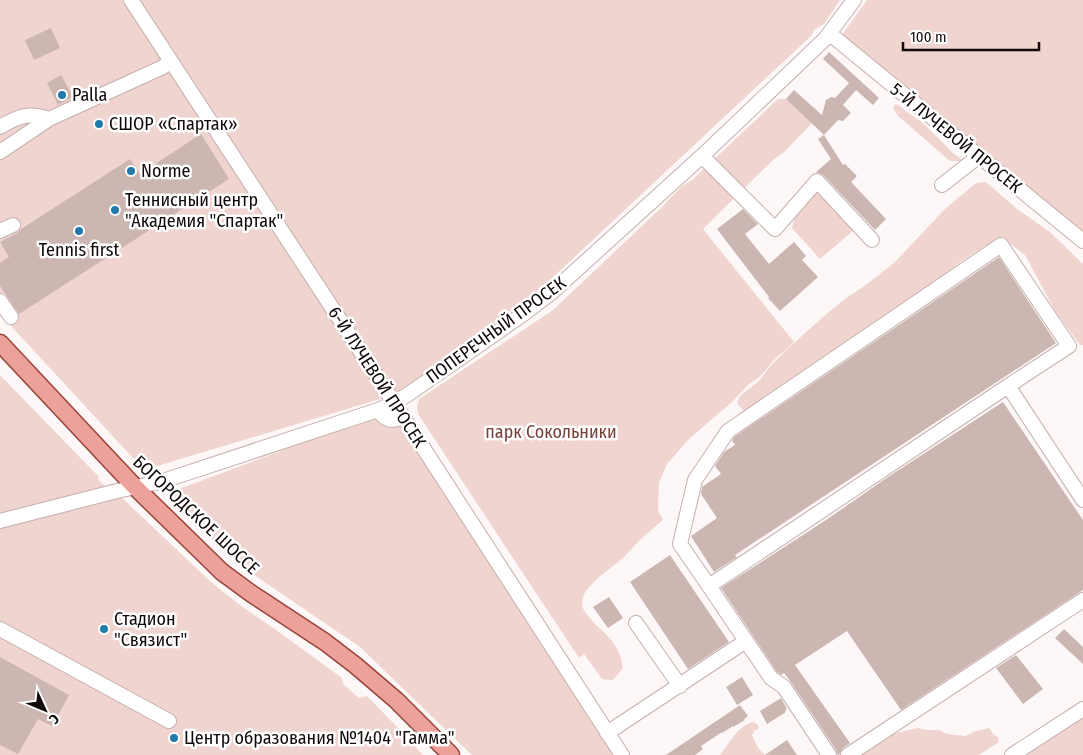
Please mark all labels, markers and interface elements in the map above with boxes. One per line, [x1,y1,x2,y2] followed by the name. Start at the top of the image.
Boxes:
[903,20,1039,52] scale bar
[910,28,947,46] text: 100 m
[886,78,1026,198] street label: 5-Й ЛУЧЕВОЙ ПРОСЕК
[72,84,108,106] place label: Palla
[56,89,68,101] marker: Palla
[109,113,238,135] place label: СШОР «Спартак»
[93,118,105,130] marker: СШОР «Спартак»
[141,160,191,182] place label: Norme
[125,165,137,177] marker: Norme
[125,189,283,232] place label: Теннисный центр "Академия "Спартак"
[109,204,121,216] marker: Теннисный центр "Академия "Спартак"
[73,225,85,237] marker: Tennis first
[39,239,119,261] place label: Tennis first
[422,272,570,388] street label: ПОПЕРЕЧНЫЙ ПРОСЕК
[323,302,431,452] street label: 6-Й ЛУЧЕВОЙ ПРОСЕК
[485,421,617,443] park label: парк Сокольники
[128,451,264,579] street label: БОГОРОДСКОЕ ШОССЕ
[114,608,187,651] place label: Стадион "Связист"
[98,623,110,635] marker: Стадион "Связист"
[20,685,70,735] north arrow
[45,710,63,728] text: С
[184,727,455,749] place label: Центр образования №1404 "Гамма"
[168,732,180,744] marker: Центр образования №1404 "Гамма"

